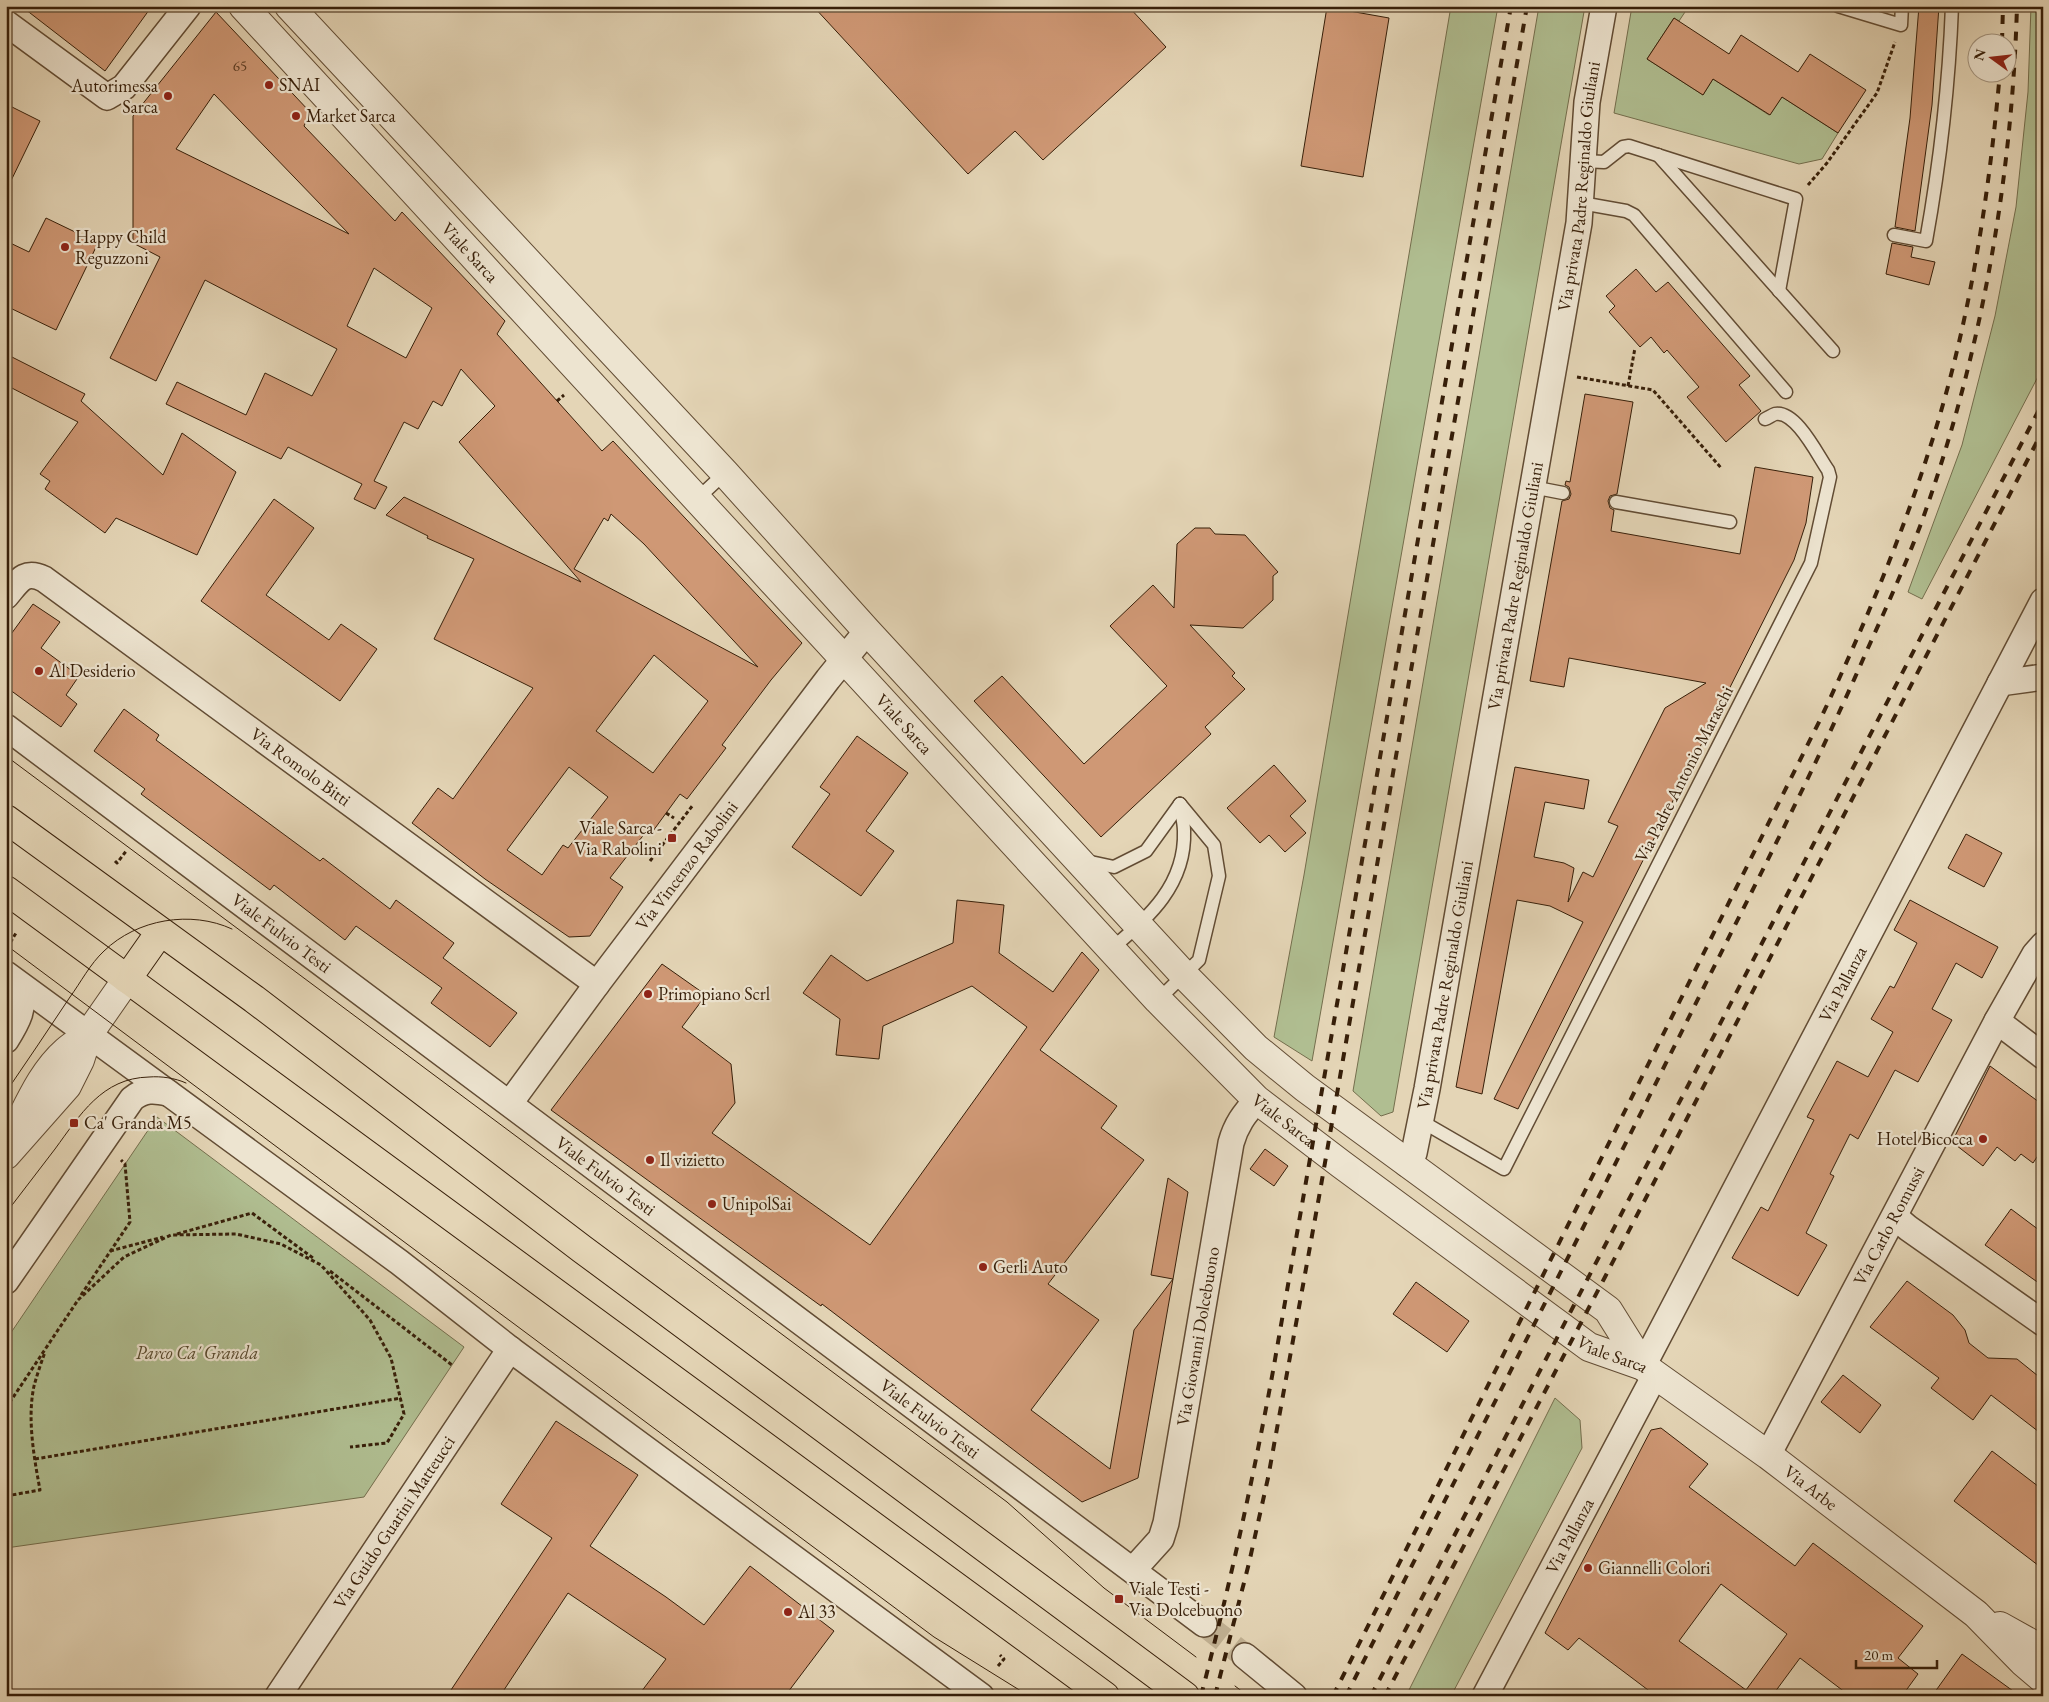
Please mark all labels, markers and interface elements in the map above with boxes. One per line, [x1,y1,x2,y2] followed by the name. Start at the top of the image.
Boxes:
[1966,32,2016,82] north arrow
[1969,46,1990,62] text: N
[233,56,247,75] house number: 65
[1552,59,1605,313] street label: Via privata Padre Reginaldo Giuliani
[279,73,320,96] place label: SNAI
[70,74,159,118] place label: Autorimessa Sarca
[263,79,275,91] marker: SNAI
[162,90,174,102] marker: Autorimessa Sarca
[306,104,396,127] place label: Market Sarca
[290,110,302,122] marker: Market Sarca
[437,217,504,288] street label: Viale Sarca
[75,225,167,269] place label: Happy Child Reguzzoni
[59,241,71,253] marker: Happy Child Reguzzoni
[1482,459,1548,712] street label: Via privata Padre Reginaldo Giuliani
[48,659,136,682] place label: Al Desiderio
[33,665,45,677] marker: Al Desiderio
[1629,681,1738,866] street label: Via Padre Antonio Maraschi
[871,689,939,759] street label: Viale Sarca
[246,722,356,811] street label: Via Romolo Bitti
[630,796,743,934] street label: Via Vincenzo Rabolini
[575,816,663,860] place label: Viale Sarca - Via Rabolini
[666,832,678,844] marker: Viale Sarca - Via Rabolini
[1411,858,1478,1111] street label: Via privata Padre Reginaldo Giuliani
[227,888,337,978] street label: Viale Fulvio Testi
[1813,941,1872,1026] street label: Via Pallanza
[658,982,770,1005] place label: Primopiano Scrl
[642,988,654,1000] marker: Primopiano Scrl
[1247,1088,1321,1152] street label: Viale Sarca
[84,1111,192,1134] place label: Ca' Granda M5
[68,1117,80,1129] marker: Ca' Granda M5
[1877,1127,1974,1150] place label: Hotel Bicocca
[551,1131,661,1221] street label: Viale Fulvio Testi
[1977,1133,1989,1145] marker: Hotel Bicocca
[660,1148,725,1171] place label: Il vizietto
[644,1154,656,1166] marker: Il vizietto
[1848,1162,1929,1289] street label: Via Carlo Romussi
[722,1192,792,1215] place label: UnipolSai
[706,1198,718,1210] marker: UnipolSai
[1171,1245,1224,1428] street label: Via Giovanni Dolcebuono
[993,1255,1068,1278] place label: Gerli Auto
[977,1261,989,1273] marker: Gerli Auto
[1572,1330,1654,1378] street label: Viale Sarca
[136,1341,258,1364] park label: Parco Ca' Granda
[875,1373,985,1464] street label: Viale Fulvio Testi
[328,1431,460,1613] street label: Via Guido Guarini Matteucci
[1779,1459,1843,1515] street label: Via Arbe
[1540,1493,1599,1578] street label: Via Pallanza
[1598,1556,1711,1579] place label: Giannelli Colori
[1582,1562,1594,1574] marker: Giannelli Colori
[1129,1577,1243,1621] place label: Viale Testi - Via Dolcebuono
[1113,1593,1125,1605] marker: Viale Testi - Via Dolcebuono
[797,1600,836,1623] place label: Al 33
[782,1606,794,1618] marker: Al 33
[1856,1637,1938,1669] scale bar
[1864,1645,1893,1664] text: 20 m

